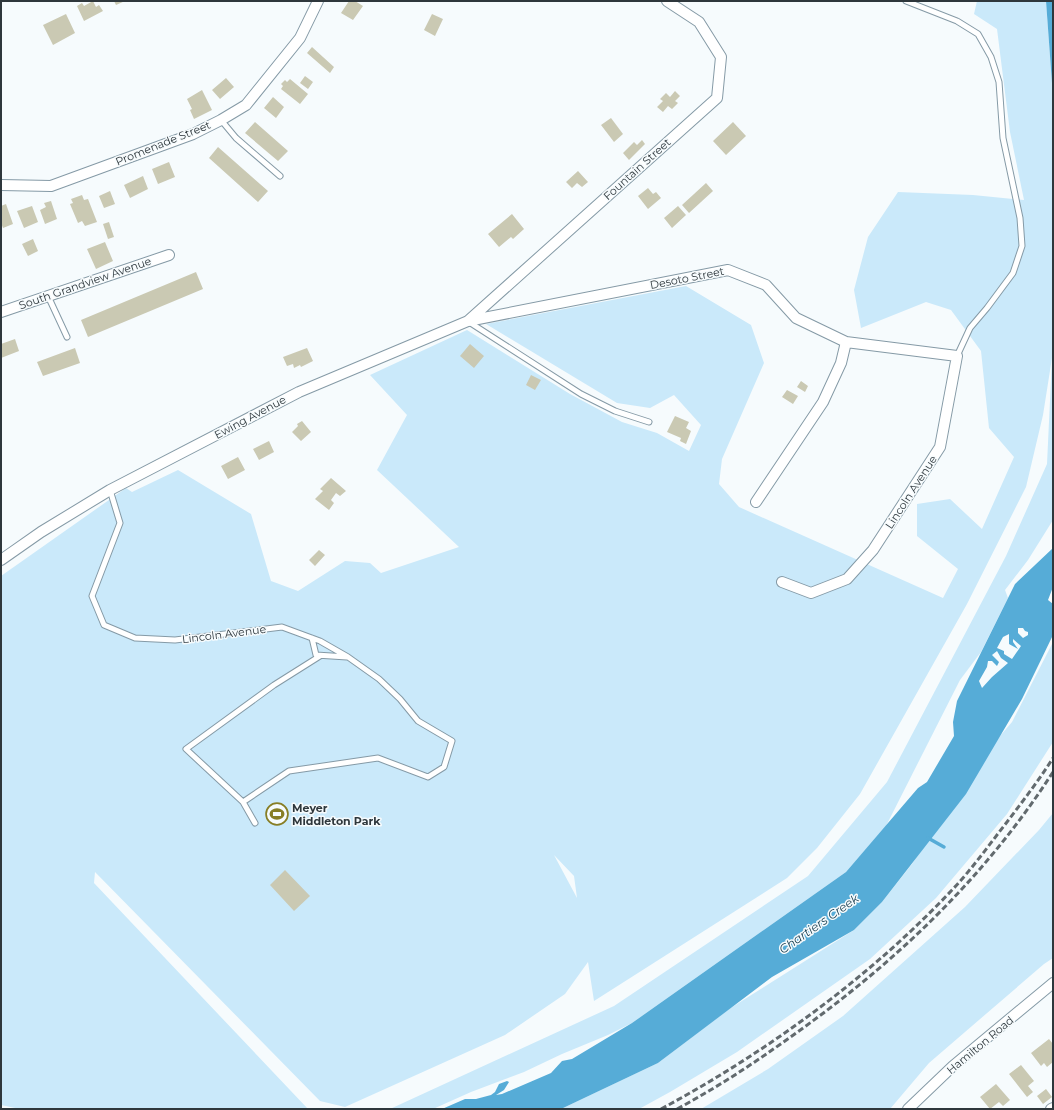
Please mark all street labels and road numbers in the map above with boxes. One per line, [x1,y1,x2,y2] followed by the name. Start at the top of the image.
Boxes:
[113,117,213,168] street label: Promenade Street
[600,135,674,203] street label: Fountain Street
[17,254,153,312] street label: South Grandview Avenue
[649,264,726,292] street label: Desoto Street
[212,392,289,442] street label: Ewing Avenue
[882,452,940,531] street label: Lincoln Avenue
[181,622,267,646] street label: Lincoln Avenue
[944,1013,1016,1077] street label: Hamilton Road

